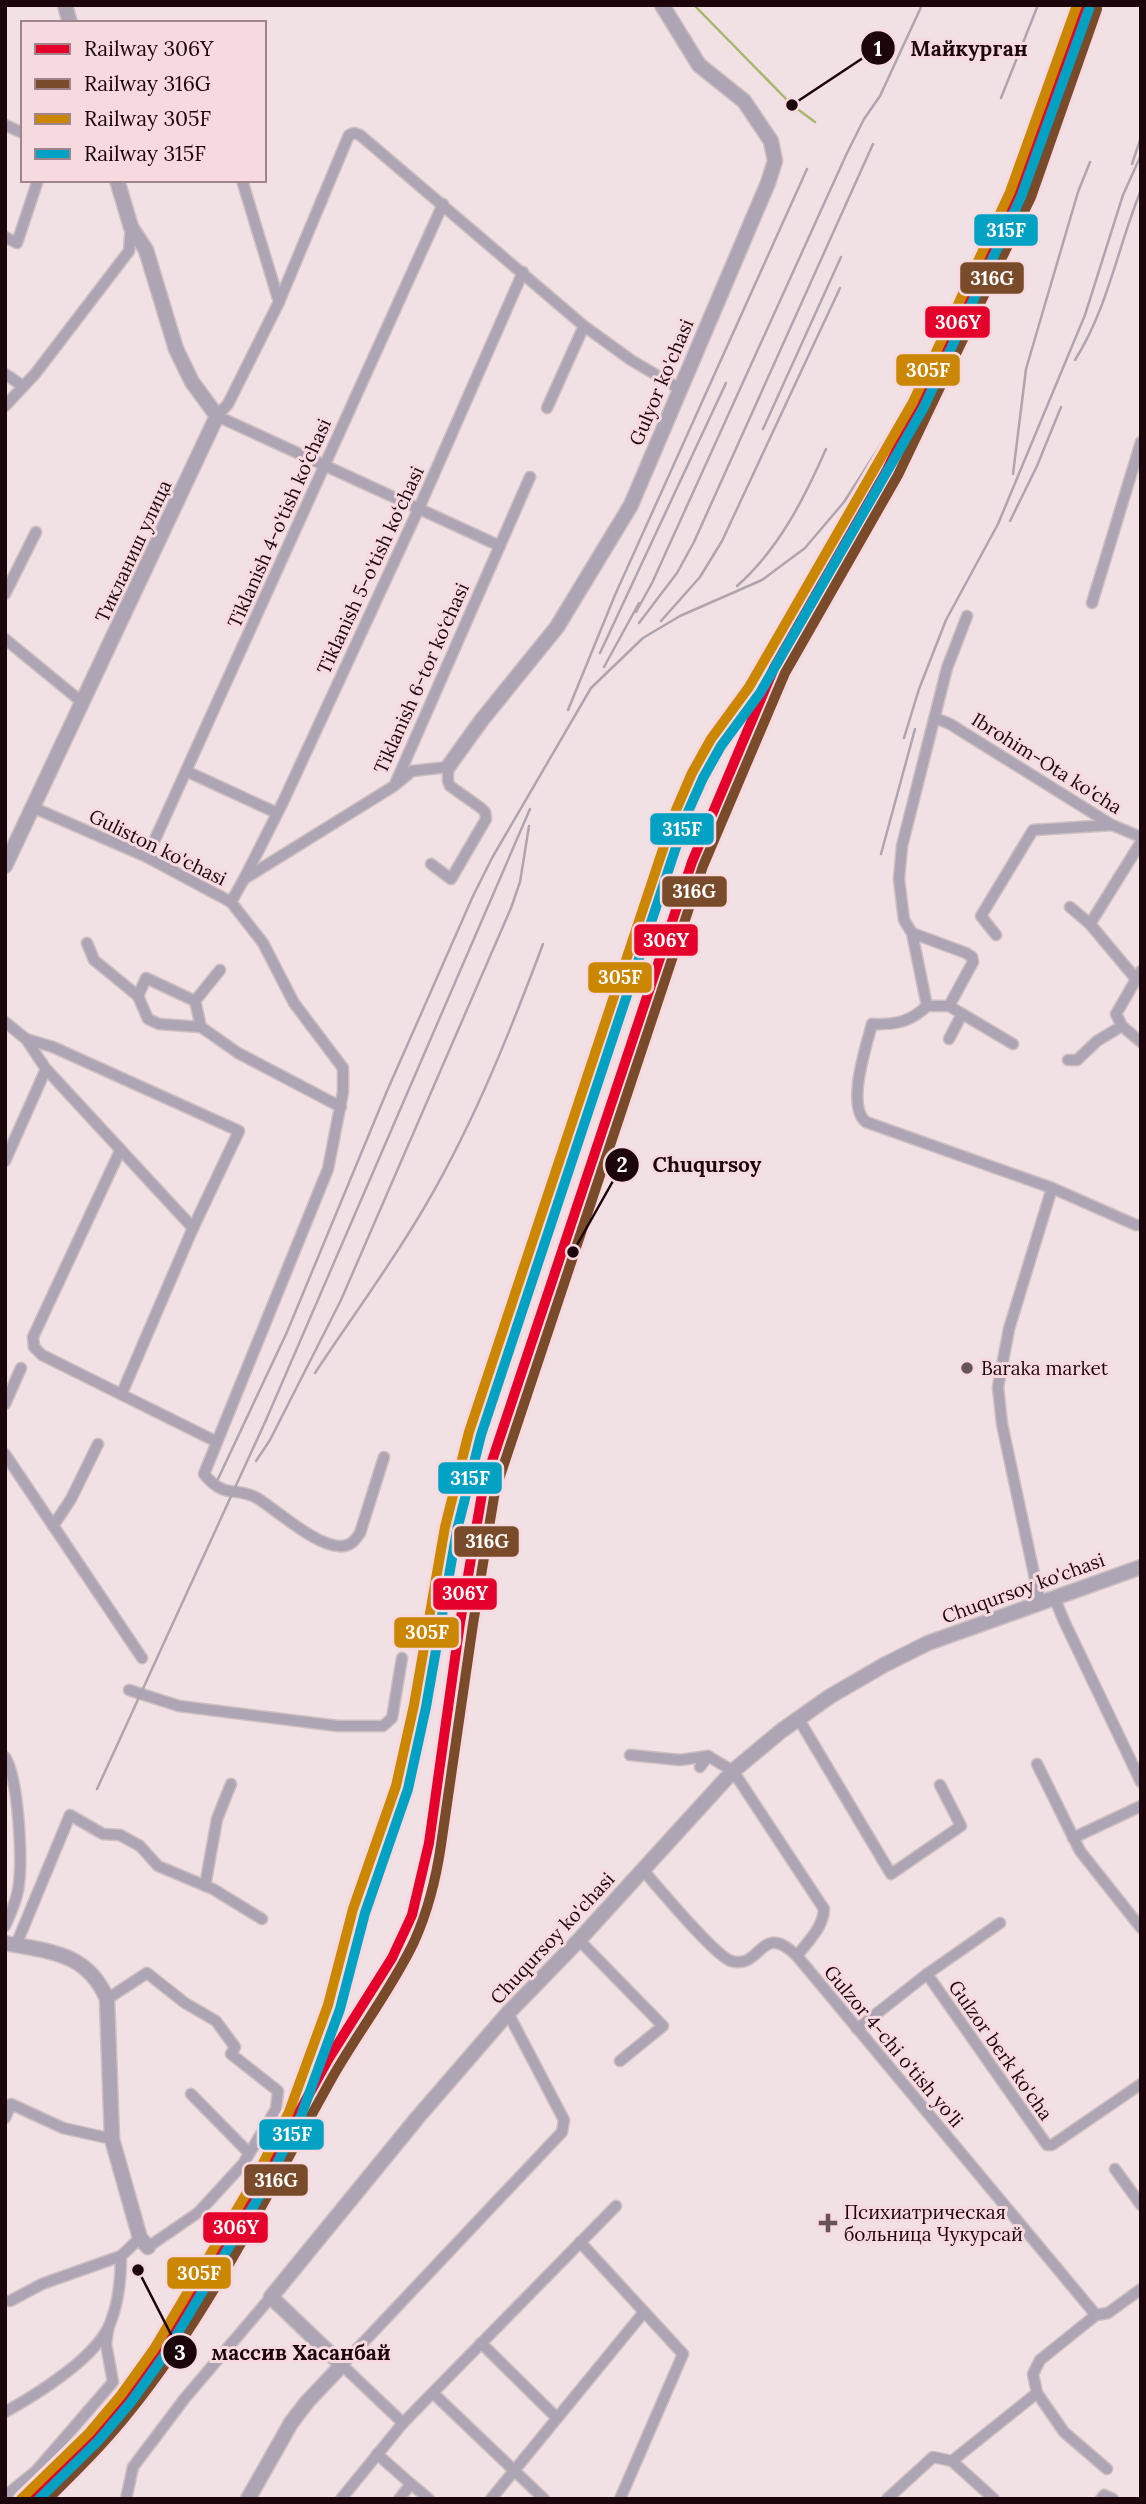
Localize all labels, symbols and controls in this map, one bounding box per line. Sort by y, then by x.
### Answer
legend [21,21,266,182]
callout: Майкурган [861,27,1041,69]
text: Railway 306Y [84,35,214,62]
text: 1 [874,35,882,62]
text: Майкурган [910,35,1028,62]
text: Railway 316G [84,70,211,97]
text: Railway 305F [84,105,211,132]
text: Railway 315F [84,140,206,167]
line badge: 315F [973,213,1039,247]
text: 315F [986,218,1026,242]
line badge: 316G [959,261,1025,295]
text: 316G [970,266,1014,290]
line badge: 306Y [924,305,991,339]
text: 306Y [935,310,981,334]
street label: Gulyor ko'chasi [624,315,698,449]
line badge: 305F [895,353,961,387]
text: 305F [906,358,950,382]
street label: Tiklanish 4-o'tish ko‘chasi [222,415,336,631]
street label: Tiklanish 5-o'tish ko‘chasi [311,462,429,678]
street label: Тикланиш улица [90,476,177,626]
street label: Tiklanish 6-tor ko‘chasi [368,579,474,777]
street label: Ibrohim-Ota ko'cha [967,707,1127,819]
street label: Guliston ko'chasi [85,803,231,891]
line badge: 315F [649,812,715,846]
text: 315F [662,817,702,841]
line badge: 316G [661,875,728,908]
text: 316G [672,879,716,903]
line badge: 306Y [633,923,699,957]
text: 306Y [643,928,689,952]
line badge: 305F [587,961,653,994]
text: 305F [598,965,642,989]
callout: Chuqursoy [604,1144,776,1186]
text: 2 [616,1151,628,1178]
text: Chuqursoy [653,1151,762,1178]
place label: Baraka market [981,1356,1109,1380]
marker: Baraka market [959,1360,975,1376]
line badge: 315F [437,1461,503,1495]
text: 315F [450,1466,490,1490]
line badge: 316G [453,1525,520,1558]
text: 316G [465,1529,509,1553]
street label: Chuqursoy ko'chasi [938,1547,1108,1629]
line badge: 306Y [432,1577,498,1611]
text: 306Y [442,1581,488,1605]
line badge: 305F [393,1616,460,1649]
text: 305F [405,1620,449,1644]
street label: Chuqursoy ko'chasi [485,1867,619,2009]
street label: Gulzor 4-chi o'tish yo'li [819,1960,969,2132]
street label: Gulzor berk ko'cha [944,1975,1058,2125]
line badge: 315F [258,2118,325,2151]
text: 315F [272,2122,312,2146]
line badge: 316G [243,2163,309,2197]
text: 316G [254,2168,298,2192]
place label: Психиатрическая больница Чукурсай [844,2200,1023,2246]
line badge: 306Y [202,2211,269,2244]
marker: Психиатрическая больница Чукурсай [818,2213,838,2233]
text: 306Y [213,2215,259,2239]
line badge: 305F [166,2256,232,2290]
text: 305F [177,2261,221,2285]
callout: массив Хасанбай [162,2331,405,2373]
text: 3 [174,2339,186,2366]
text: массив Хасанбай [211,2339,391,2366]

